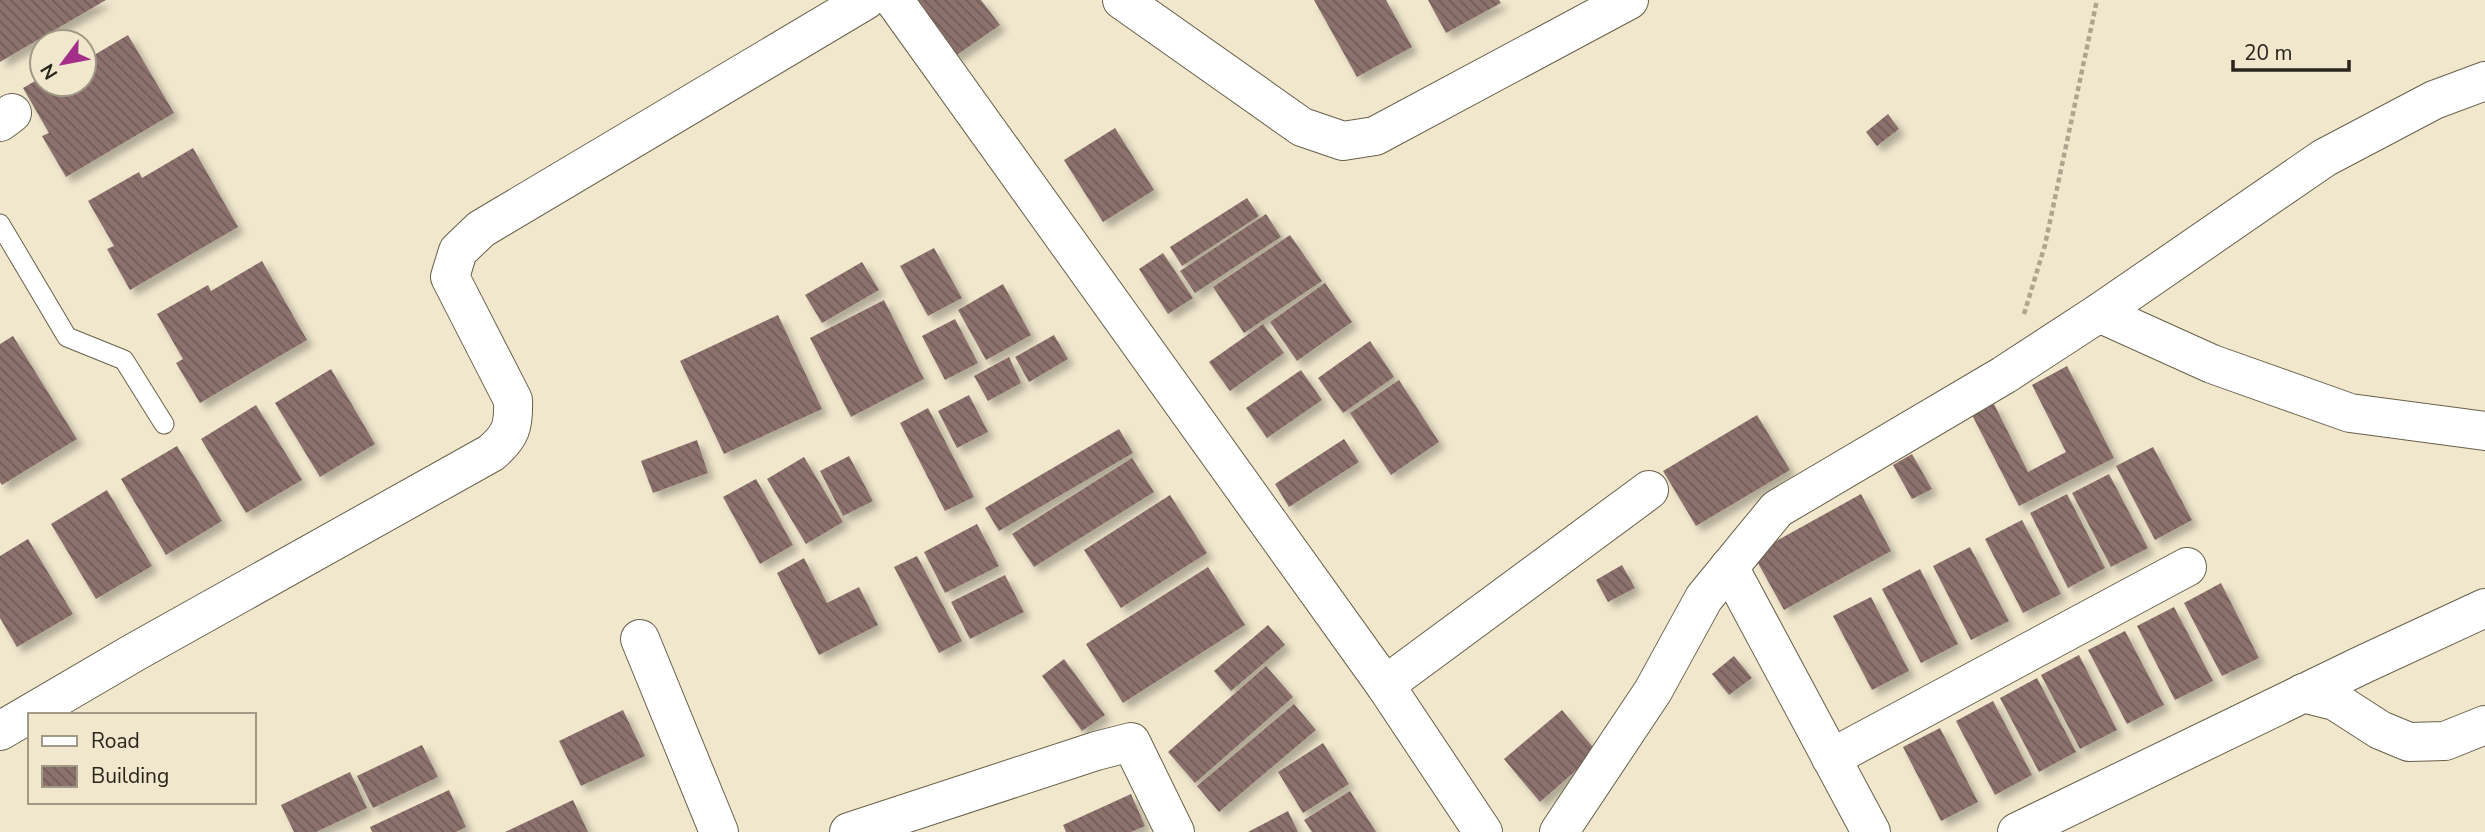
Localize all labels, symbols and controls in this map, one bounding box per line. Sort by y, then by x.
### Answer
north arrow [28,28,98,98]
scale bar [2233,28,2348,72]
text: 20 m [2244,39,2293,67]
text: N [35,59,64,84]
legend [28,713,256,804]
text: Road [91,727,140,755]
text: Building [91,762,169,790]

